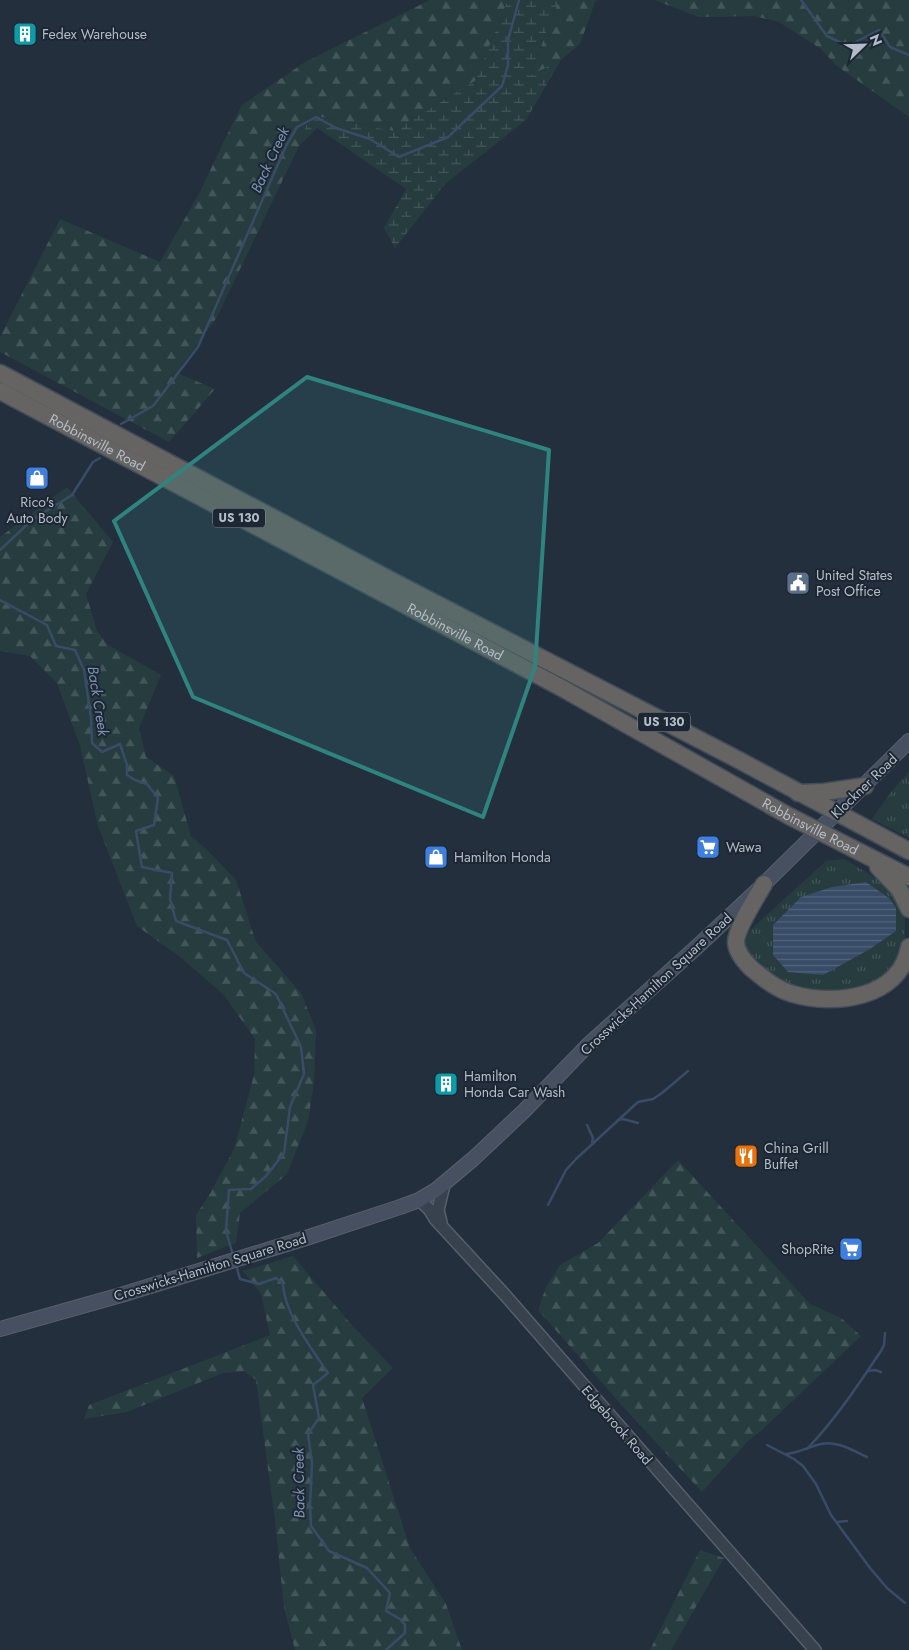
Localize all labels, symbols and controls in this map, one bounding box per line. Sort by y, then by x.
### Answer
north arrow [839,20,889,70]
building icon: Fedex Warehouse [12,21,38,47]
place label: Fedex Warehouse [42,24,147,44]
text: N [865,31,887,49]
water label: Back Creek [245,123,295,197]
street label: Robbinsville Road [46,409,149,476]
shop icon: Rico's Auto Body [24,465,50,491]
place label: Rico's Auto Body [6,492,68,528]
road number: US 130 [213,508,265,528]
place label: United States Post Office [816,565,893,601]
public building icon: United States Post Office [785,570,811,596]
street label: Robbinsville Road [404,598,507,665]
water label: Back Creek [82,664,114,738]
road number: US 130 [638,712,690,732]
street label: Klockner Road [826,749,902,823]
street label: Robbinsville Road [759,793,862,860]
supermarket icon: Wawa [695,834,721,860]
place label: Wawa [726,837,761,857]
shop icon: Hamilton Honda [423,844,449,870]
place label: Hamilton Honda [454,847,551,867]
street label: Crosswicks-Hamilton Square Road [576,908,736,1060]
place label: Hamilton Honda Car Wash [464,1066,565,1102]
building icon: Hamilton Honda Car Wash [433,1071,459,1097]
place label: China Grill Buffet [764,1138,829,1174]
restaurant icon: China Grill Buffet [733,1143,759,1169]
street label: Crosswicks-Hamilton Square Road [111,1228,309,1306]
supermarket icon: ShopRite [838,1236,864,1262]
place label: ShopRite [781,1239,834,1259]
street label: Edgebrook Road [577,1381,657,1469]
water label: Back Creek [287,1447,311,1518]

